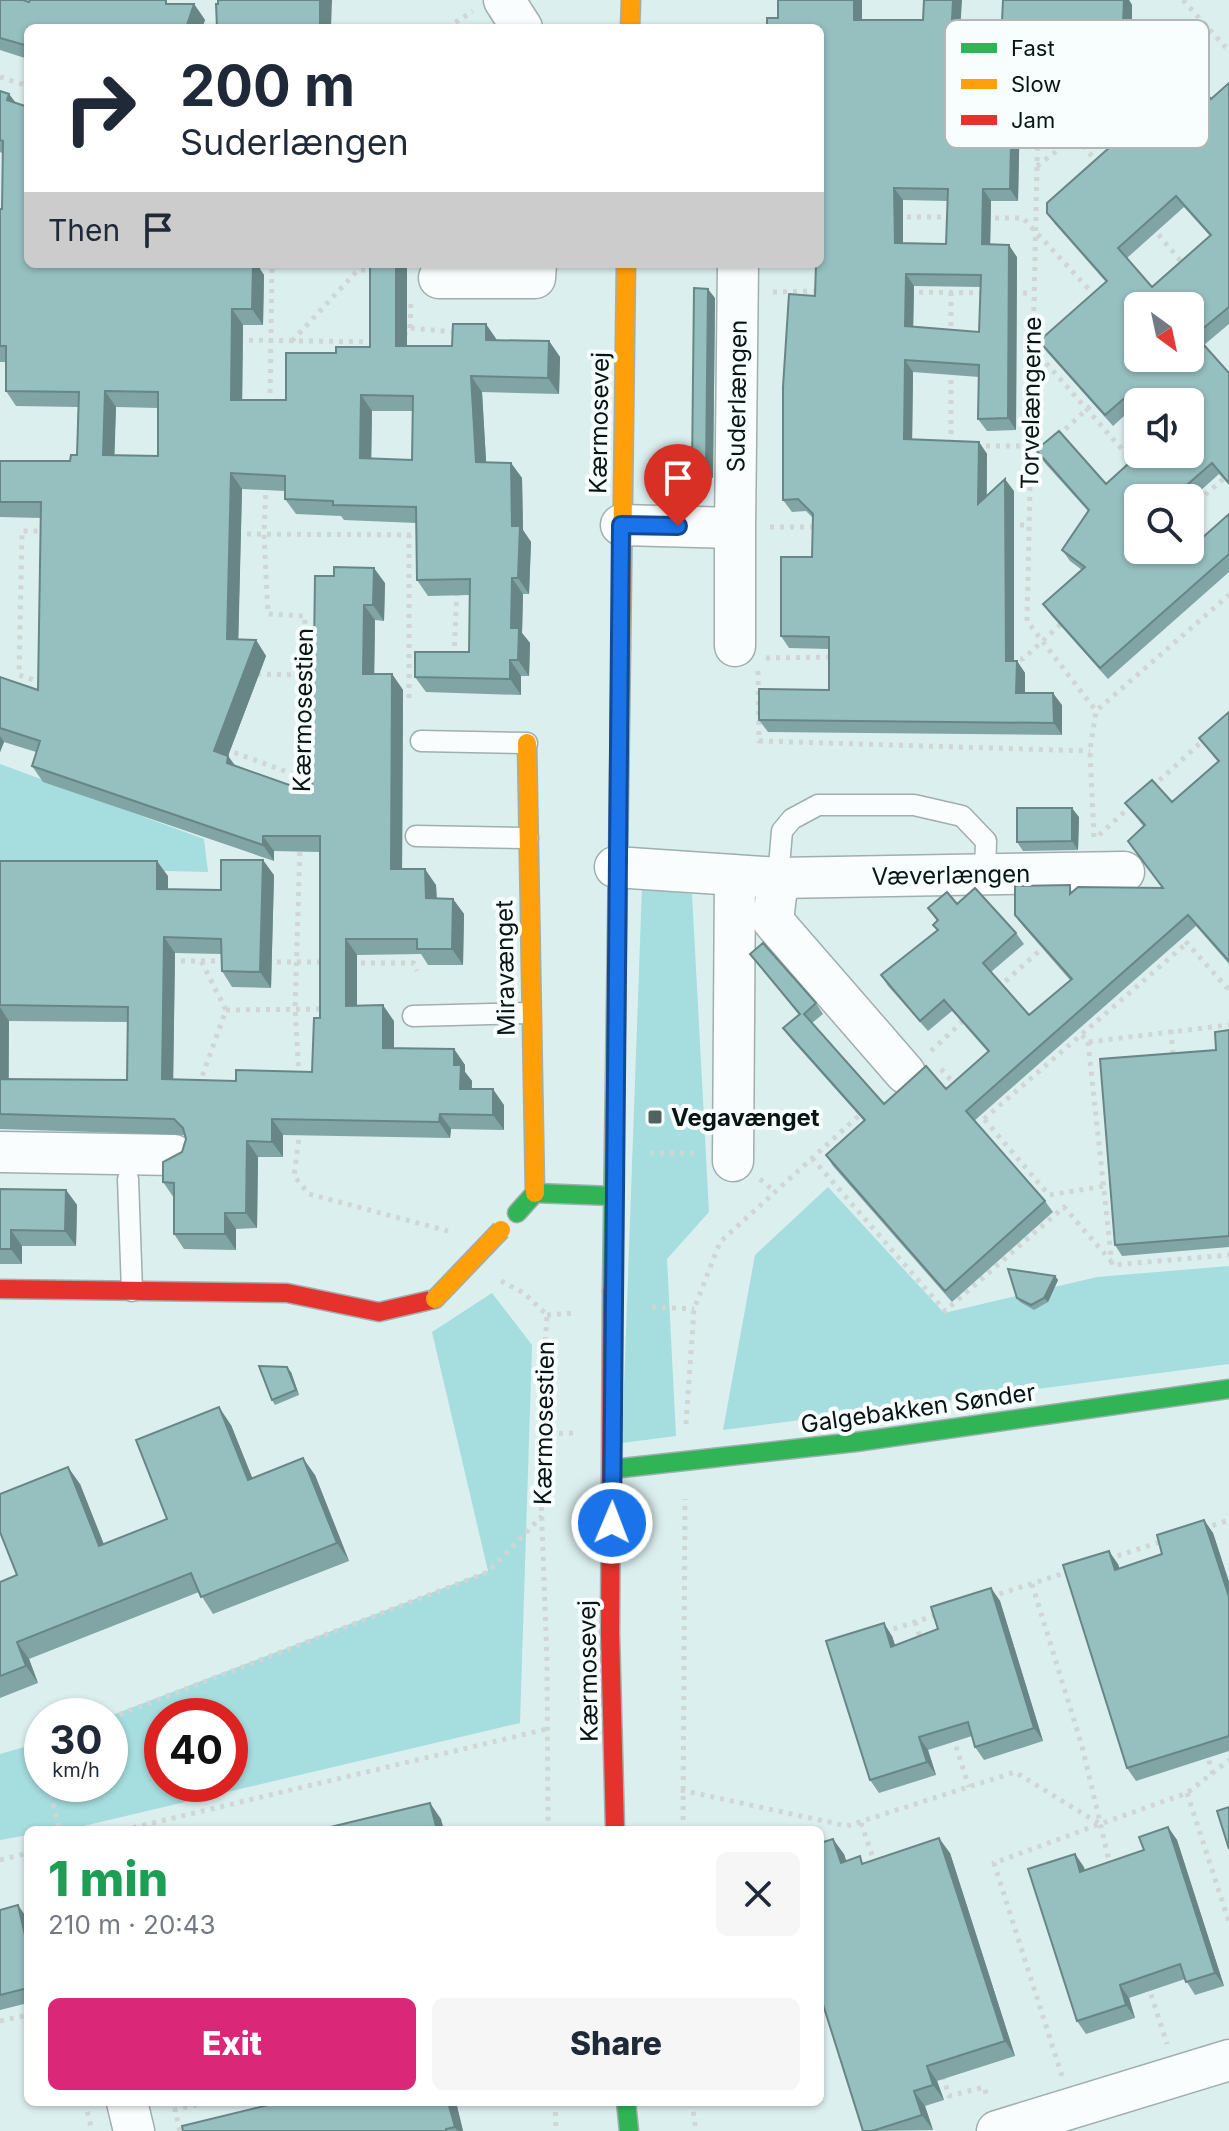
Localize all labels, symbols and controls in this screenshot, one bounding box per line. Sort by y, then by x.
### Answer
legend [945,20,1209,148]
text: Fast [1011,35,1055,61]
text: 200 m [180,52,355,120]
icon: right [48,56,152,160]
text: Slow [1011,71,1061,97]
text: Jam [1011,107,1055,133]
text: Suderlængen [180,120,409,164]
icon: arrive [136,208,180,252]
text: Then [48,212,120,248]
north arrow [1124,292,1204,372]
map controls [1124,292,1204,564]
street label: Torvelængerne [1015,316,1047,490]
street label: Suderlængen [721,319,753,473]
street label: Kærmosevej [583,352,615,494]
button: sound [1124,388,1204,468]
pin [644,444,712,526]
icon: arrive [656,456,700,500]
button: search [1124,484,1204,564]
street label: Kærmosestien [287,628,319,792]
street label: Væverlængen [871,859,1031,891]
street label: Miravænget [489,900,521,1036]
place label: Vegavænget [671,1103,820,1132]
marker: Vegavænget [646,1108,664,1126]
street label: Kærmosestien [528,1341,560,1505]
street label: Galgebakken Sønder [799,1377,1037,1439]
position arrow [570,1481,654,1565]
street label: Kærmosevej [572,1600,604,1742]
speed limit sign: 40 [144,1698,248,1802]
text: 30 [50,1715,102,1764]
text: km/h [52,1758,100,1782]
text: 1 min [48,1849,168,1908]
button: close [716,1852,800,1936]
text: 210 m · 20:43 [48,1909,216,1940]
button: Exit [48,1998,416,2090]
button: Share [432,1998,800,2090]

